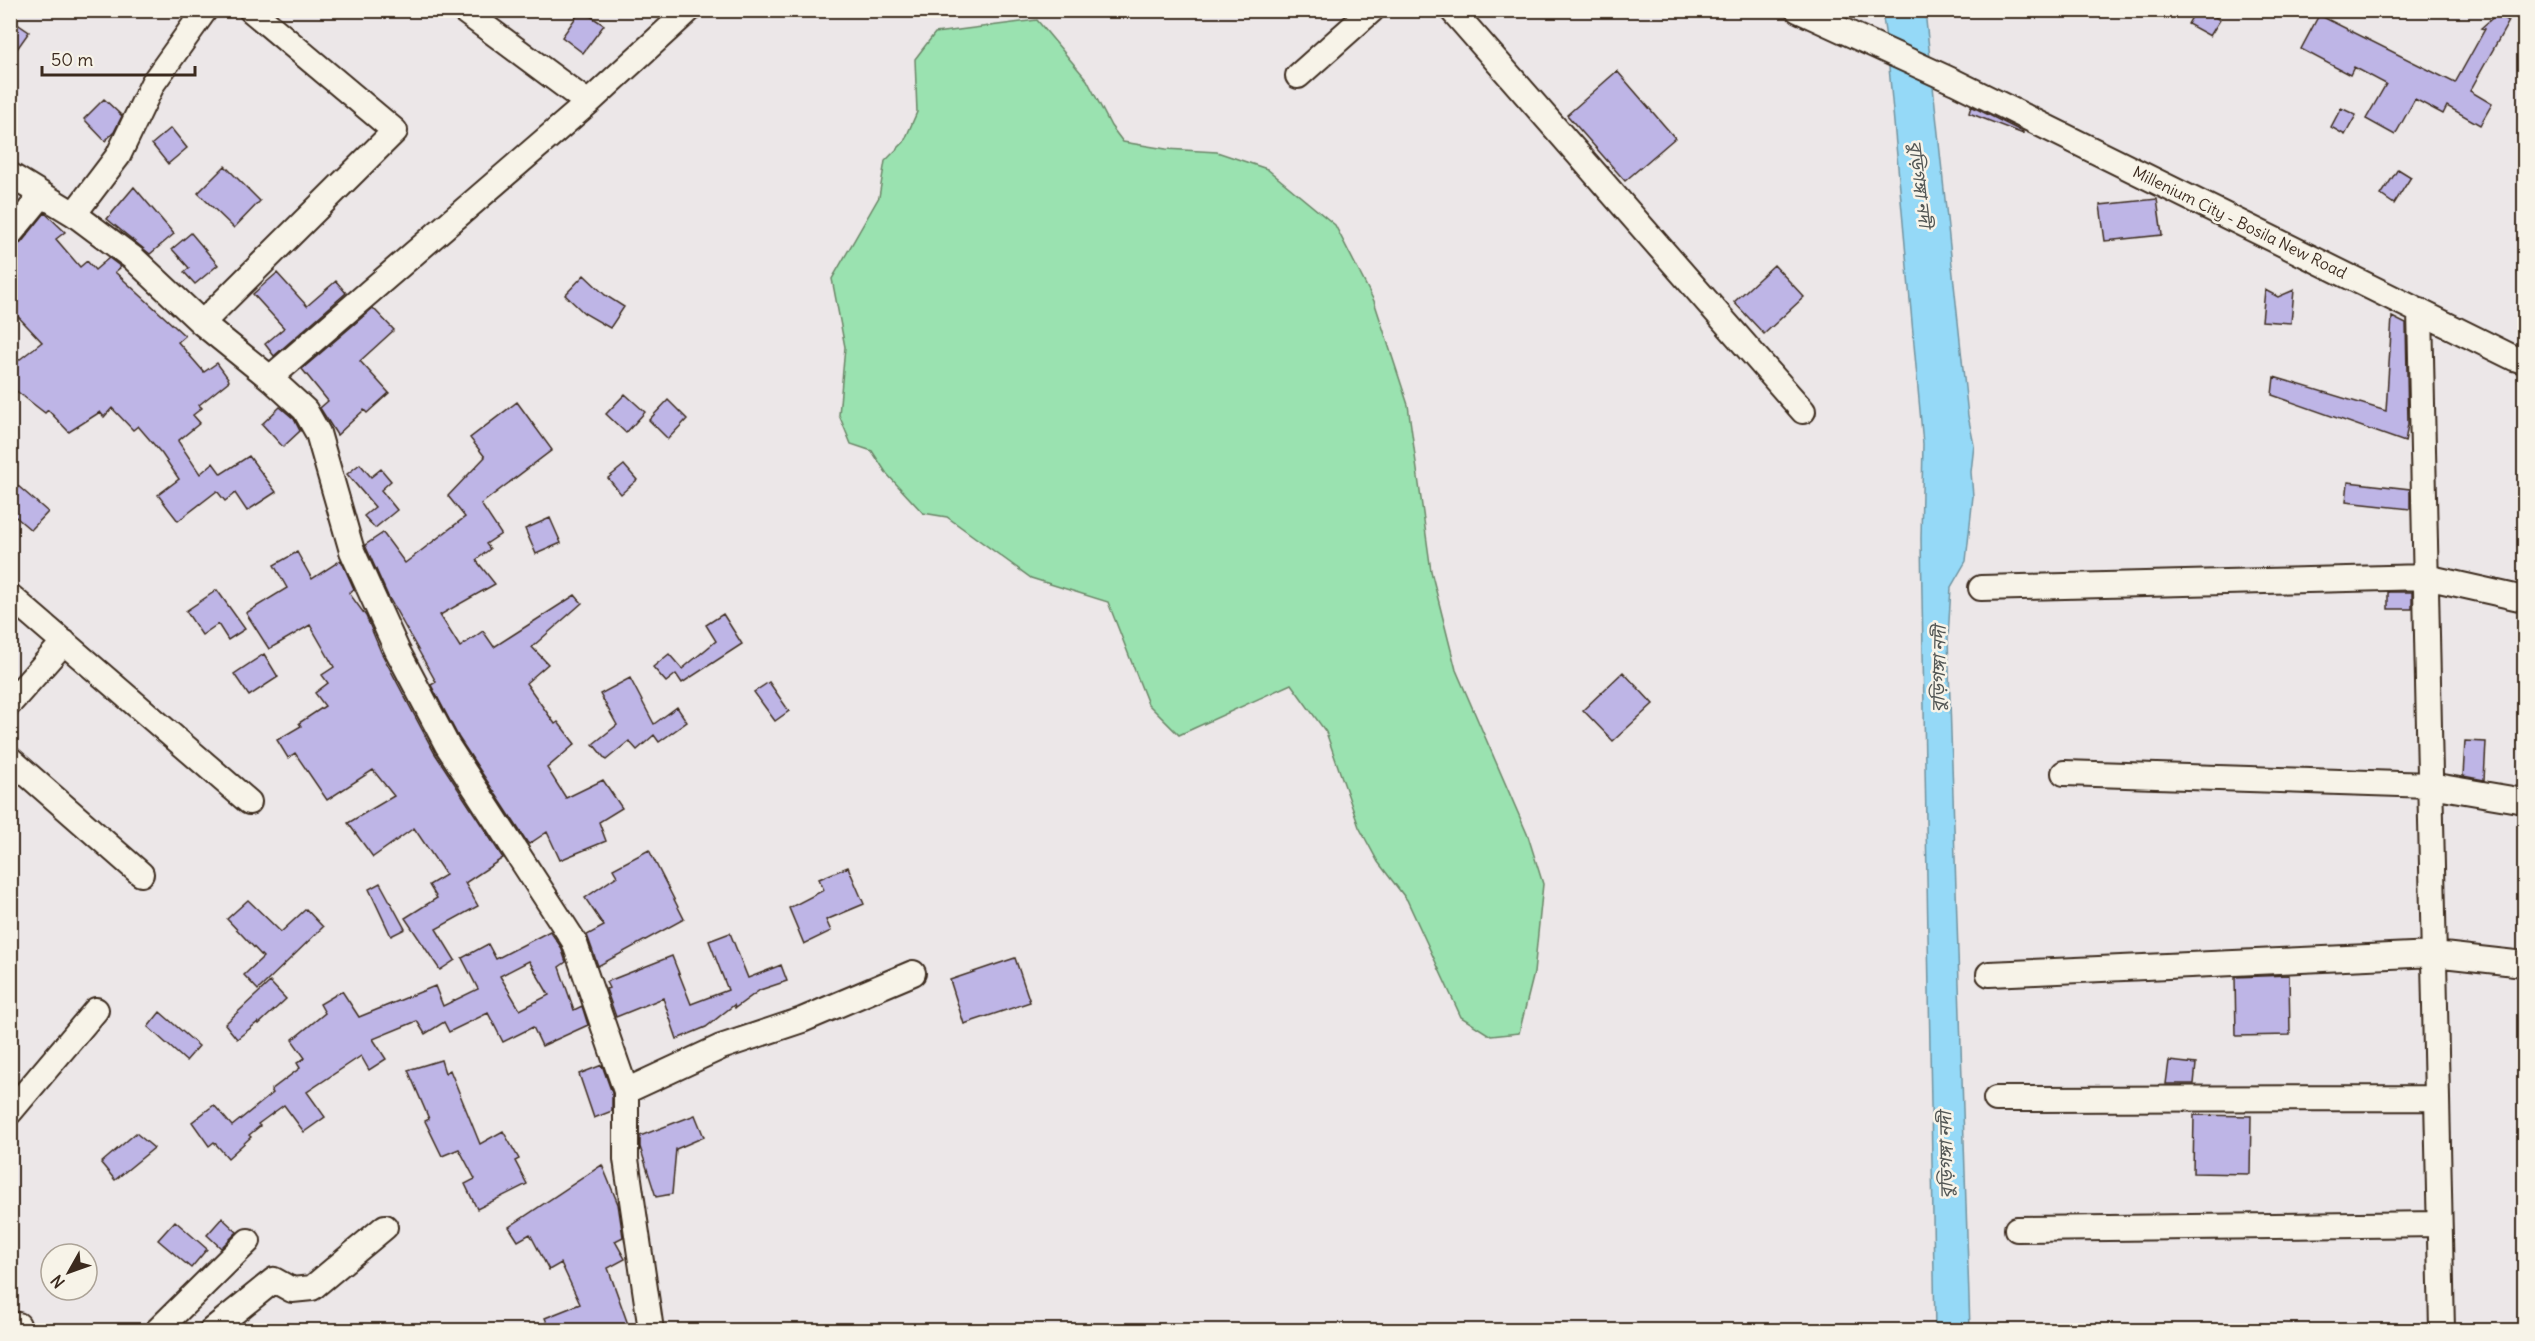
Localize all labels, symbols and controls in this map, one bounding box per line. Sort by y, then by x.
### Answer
scale bar [42,39,195,77]
text: 50 m [51,48,93,71]
water label: বুড়িগঙ্গা নদী [1904,139,1938,232]
street label: Millenium City - Bosila New Road [2130,161,2350,283]
water label: বুড়িগঙ্গা নদী [1926,622,1951,713]
water label: বুড়িগঙ্গা নদী [1933,1108,1958,1199]
north arrow [39,1242,99,1302]
text: N [46,1271,69,1292]

